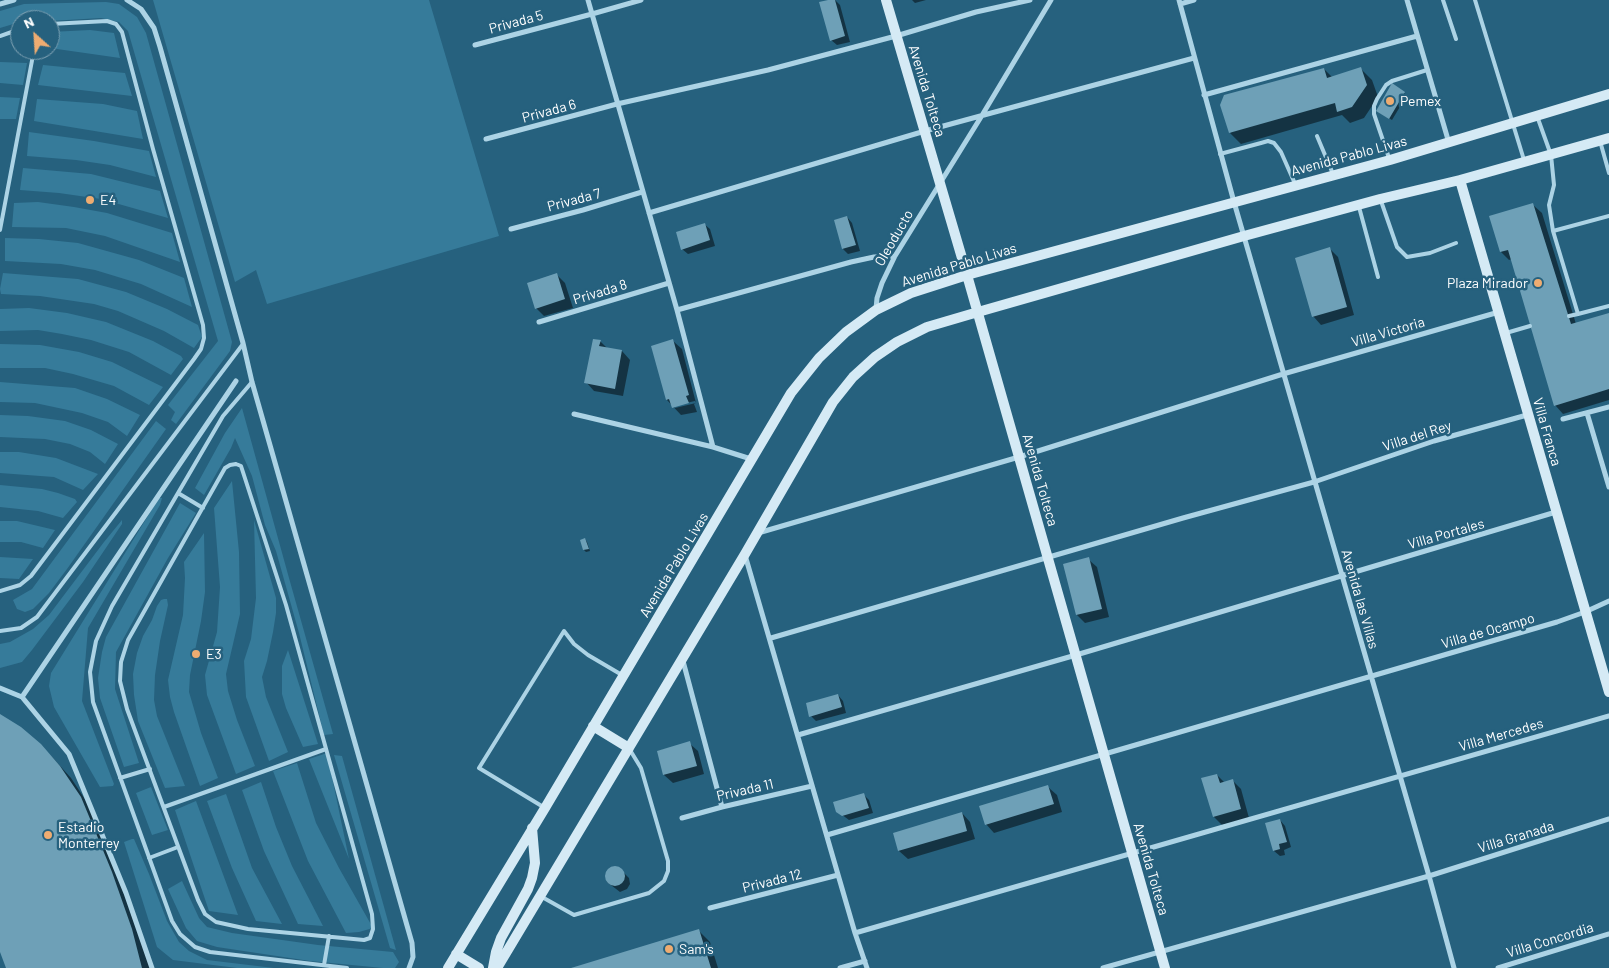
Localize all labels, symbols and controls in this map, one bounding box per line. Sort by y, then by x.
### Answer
street label: Privada 5 [487,7,545,37]
north arrow [10,10,60,60]
text: N [21,12,37,32]
street label: Avenida Tolteca [905,43,949,139]
place label: Pemex [1400,93,1441,109]
marker: Pemex [1384,95,1396,107]
street label: Privada 6 [520,96,578,126]
street label: Avenida Pablo Livas [1289,132,1409,180]
street label: Privada 7 [545,185,603,215]
place label: E4 [100,192,116,208]
marker: E4 [84,194,96,206]
street label: Oleoducto [871,207,917,269]
street label: Avenida Pablo Livas [900,240,1018,290]
place label: Plaza Mirador [1447,275,1528,291]
street label: Privada 8 [571,276,629,308]
marker: Plaza Mirador [1532,277,1544,289]
street label: Villa Victoria [1349,314,1427,350]
street label: Villa Franca [1529,396,1565,468]
street label: Villa del Rey [1380,417,1454,455]
street label: Avenida Tolteca [1019,432,1061,528]
street label: Avenida Pablo Livas [636,510,712,620]
street label: Villa Portales [1406,515,1486,553]
street label: Avenida las Villas [1338,547,1382,651]
street label: Villa de Ocampo [1440,610,1536,652]
place label: E3 [206,646,222,662]
marker: E3 [190,648,202,660]
street label: Villa Mercedes [1457,715,1545,755]
street label: Privada 11 [715,775,775,805]
street label: Villa Granada [1476,817,1556,857]
place label: Estadio Monterrey [58,819,119,852]
street label: Avenida Tolteca [1130,821,1172,917]
marker: Estadio Monterrey [42,829,54,841]
street label: Privada 12 [741,866,803,896]
street label: Villa Concordia [1504,919,1596,961]
place label: Sam's [679,941,714,957]
marker: Sam's [663,943,675,955]

